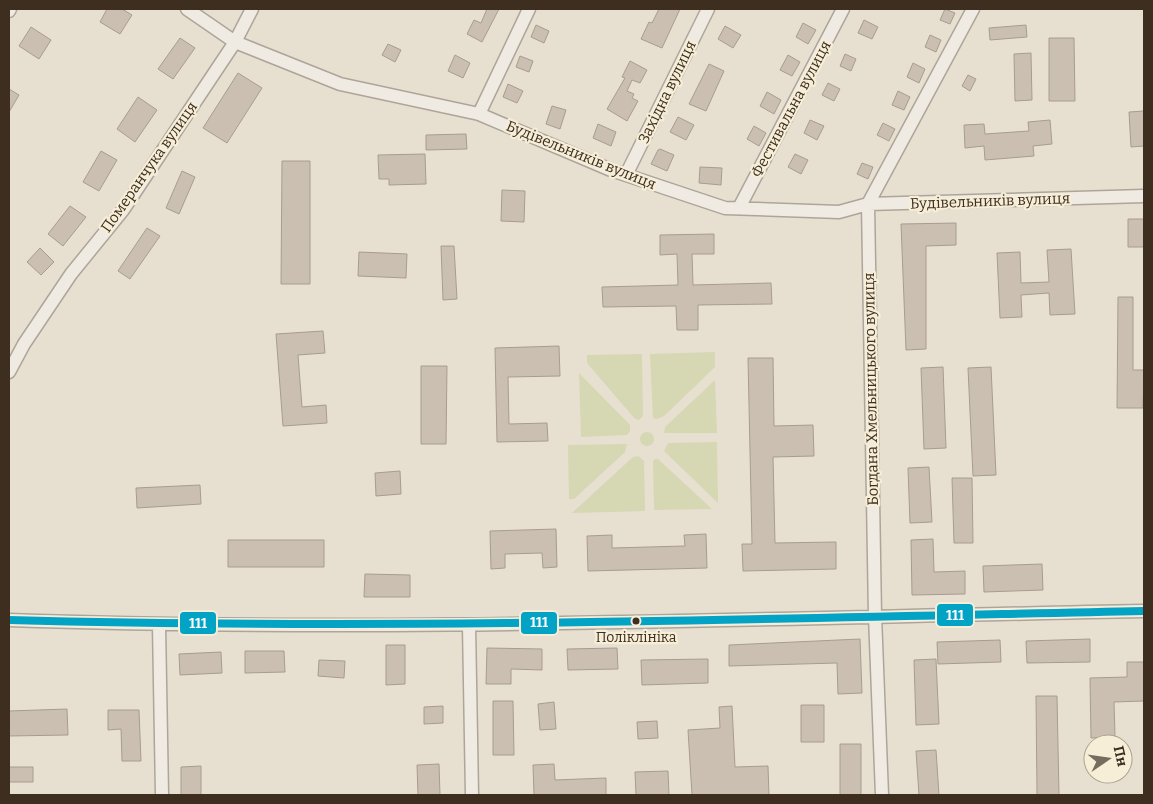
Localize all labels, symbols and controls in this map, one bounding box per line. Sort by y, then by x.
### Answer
street label: Західна вулиця [634,38,700,146]
street label: Фестивальна вулиця [747,38,835,180]
street label: Померанчука вулиця [97,98,201,236]
street label: Будівельників вулиця [503,117,659,193]
street label: Будівельників вулиця [910,189,1070,213]
street label: Богдана Хмельницького вулиця [860,272,882,506]
line badge: 111 [936,603,974,627]
text: 111 [946,607,964,624]
line badge: 111 [179,611,217,635]
line badge: 111 [520,611,558,635]
text: 111 [530,614,548,631]
text: 111 [189,615,207,632]
marker: Поліклініка [631,616,641,626]
place label: Поліклініка [596,629,677,646]
north arrow [1083,734,1133,784]
text: Пн [1110,744,1131,768]

